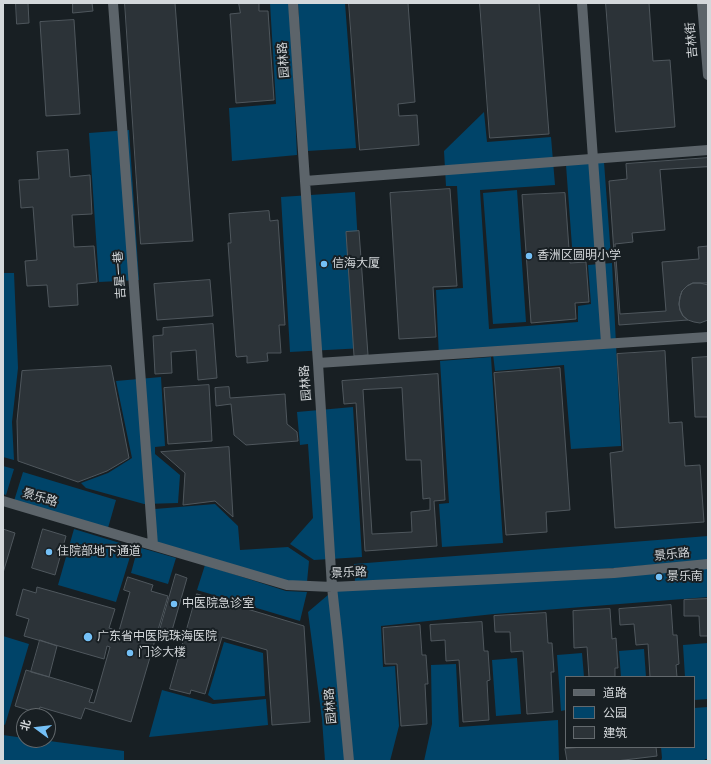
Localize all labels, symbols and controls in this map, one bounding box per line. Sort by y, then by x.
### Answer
street label: 吉林街 [683,21,701,59]
street label: 园林路 [276,42,292,78]
place label: 香洲区圆明小学 [537,249,621,263]
street label: 吉星一巷 [111,251,129,299]
marker: 香洲区圆明小学 [524,251,534,261]
place label: 信海大厦 [332,257,380,271]
marker: 信海大厦 [319,259,329,269]
street label: 园林路 [298,365,314,401]
street label: 景乐路 [21,486,59,510]
place label: 住院部地下通道 [57,545,141,559]
street label: 景乐路 [653,546,691,564]
marker: 住院部地下通道 [44,547,54,557]
street label: 景乐路 [331,565,367,581]
place label: 景乐南 [667,570,703,584]
marker: 景乐南 [654,572,664,582]
place label: 中医院急诊室 [182,597,254,611]
marker: 中医院急诊室 [169,599,179,609]
place label: 广东省中医院珠海医院 [97,630,217,644]
marker: 广东省中医院珠海医院 [82,631,94,643]
place label: 门诊大楼 [138,646,186,660]
marker: 门诊大楼 [125,648,135,658]
legend [565,676,695,748]
text: 道路 [603,685,627,701]
street label: 园林路 [322,687,340,725]
text: 公园 [603,705,627,721]
north arrow [16,708,56,748]
text: 北 [17,718,34,732]
text: 建筑 [603,725,627,741]

